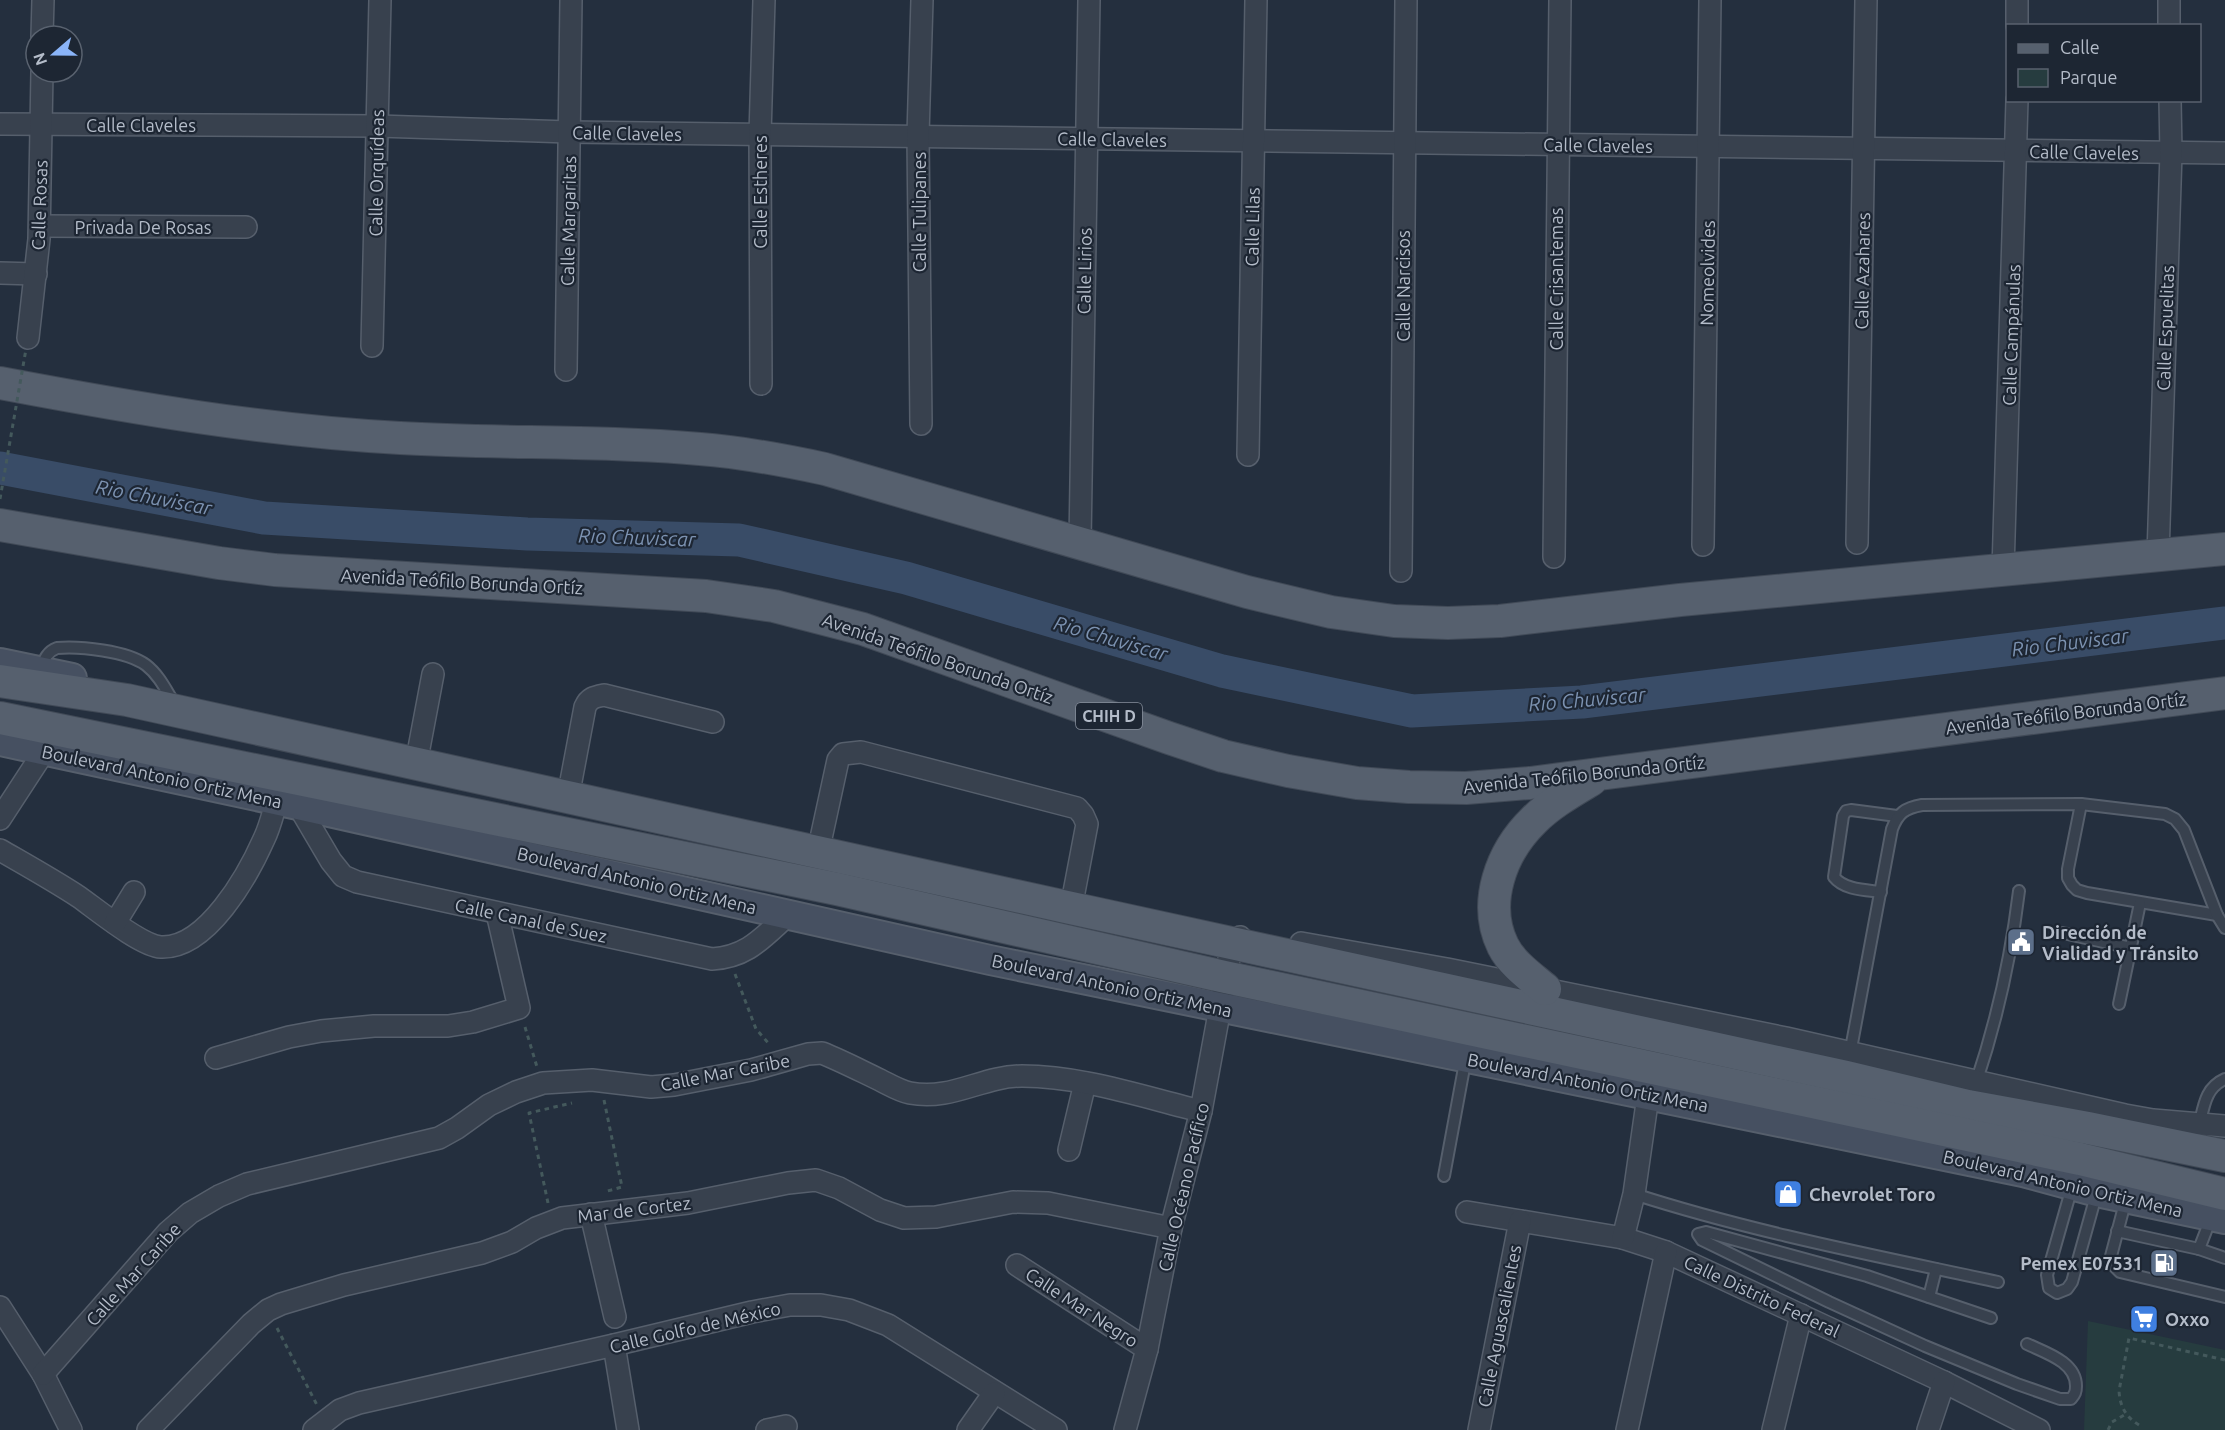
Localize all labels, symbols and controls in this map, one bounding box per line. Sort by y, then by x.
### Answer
north arrow [24,24,84,84]
legend [2006,24,2201,102]
text: Calle [2060,37,2100,57]
text: N [29,50,50,68]
text: Parque [2060,67,2117,87]
street label: Calle Orquídeas [365,109,387,237]
street label: Calle Claveles [86,115,196,135]
street label: Calle Claveles [572,122,682,144]
street label: Calle Claveles [1057,128,1167,150]
street label: Calle Claveles [1543,134,1653,156]
street label: Calle Estheres [750,135,770,249]
street label: Calle Claveles [2029,141,2139,163]
street label: Calle Tulipanes [909,152,929,272]
street label: Calle Margaritas [557,155,579,286]
street label: Calle Rosas [27,159,51,251]
street label: Calle Lilas [1241,187,1263,267]
street label: Calle Crisantemas [1546,207,1566,350]
street label: Calle Azahares [1851,212,1873,330]
street label: Privada De Rosas [74,217,212,237]
street label: Nomeolvides [1696,220,1718,326]
street label: Calle Lirios [1073,227,1095,315]
street label: Calle Narcisos [1393,230,1413,342]
street label: Calle Campánulas [1999,264,2023,406]
street label: Calle Espuelitas [2153,265,2177,391]
water label: Rio Chuviscar [94,474,215,520]
water label: Rio Chuviscar [578,523,698,551]
street label: Avenida Teófilo Borunda Ortíz [340,565,584,597]
street label: Avenida Teófilo Borunda Ortíz [820,609,1056,707]
water label: Rio Chuviscar [1051,611,1172,666]
water label: Rio Chuviscar [2010,623,2131,661]
water label: Rio Chuviscar [1527,682,1648,716]
street label: Avenida Teófilo Borunda Ortíz [1944,688,2188,738]
road number: CHIH D [1076,703,1142,729]
street label: Boulevard Antonio Ortiz Mena [40,741,284,811]
street label: Avenida Teófilo Borunda Ortíz [1462,751,1706,797]
street label: Boulevard Antonio Ortiz Mena [515,843,759,917]
street label: Calle Canal de Suez [453,894,609,946]
place label: Dirección de Vialidad y Tránsito [2042,922,2199,963]
public building icon: Dirección de Vialidad y Tránsito [2005,926,2037,958]
street label: Boulevard Antonio Ortiz Mena [990,950,1234,1020]
street label: Boulevard Antonio Ortiz Mena [1466,1049,1710,1115]
street label: Calle Mar Caribe [658,1050,792,1094]
street label: Calle Océano Pacífico [1154,1101,1212,1273]
street label: Boulevard Antonio Ortiz Mena [1941,1146,2185,1220]
shop icon: Chevrolet Toro [1772,1178,1804,1210]
place label: Chevrolet Toro [1809,1184,1935,1204]
street label: Mar de Cortez [576,1192,692,1226]
street label: Calle Mar Caribe [82,1218,184,1330]
street label: Calle Aguascalientes [1473,1243,1525,1409]
fuel station icon: Pemex E07531 [2148,1247,2180,1279]
street label: Calle Distrito Federal [1681,1251,1843,1341]
place label: Pemex E07531 [2020,1253,2143,1273]
street label: Calle Mar Negro [1022,1263,1142,1351]
street label: Calle Golfo de México [608,1298,782,1356]
supermarket icon: Oxxo [2128,1303,2160,1335]
place label: Oxxo [2165,1309,2210,1329]

